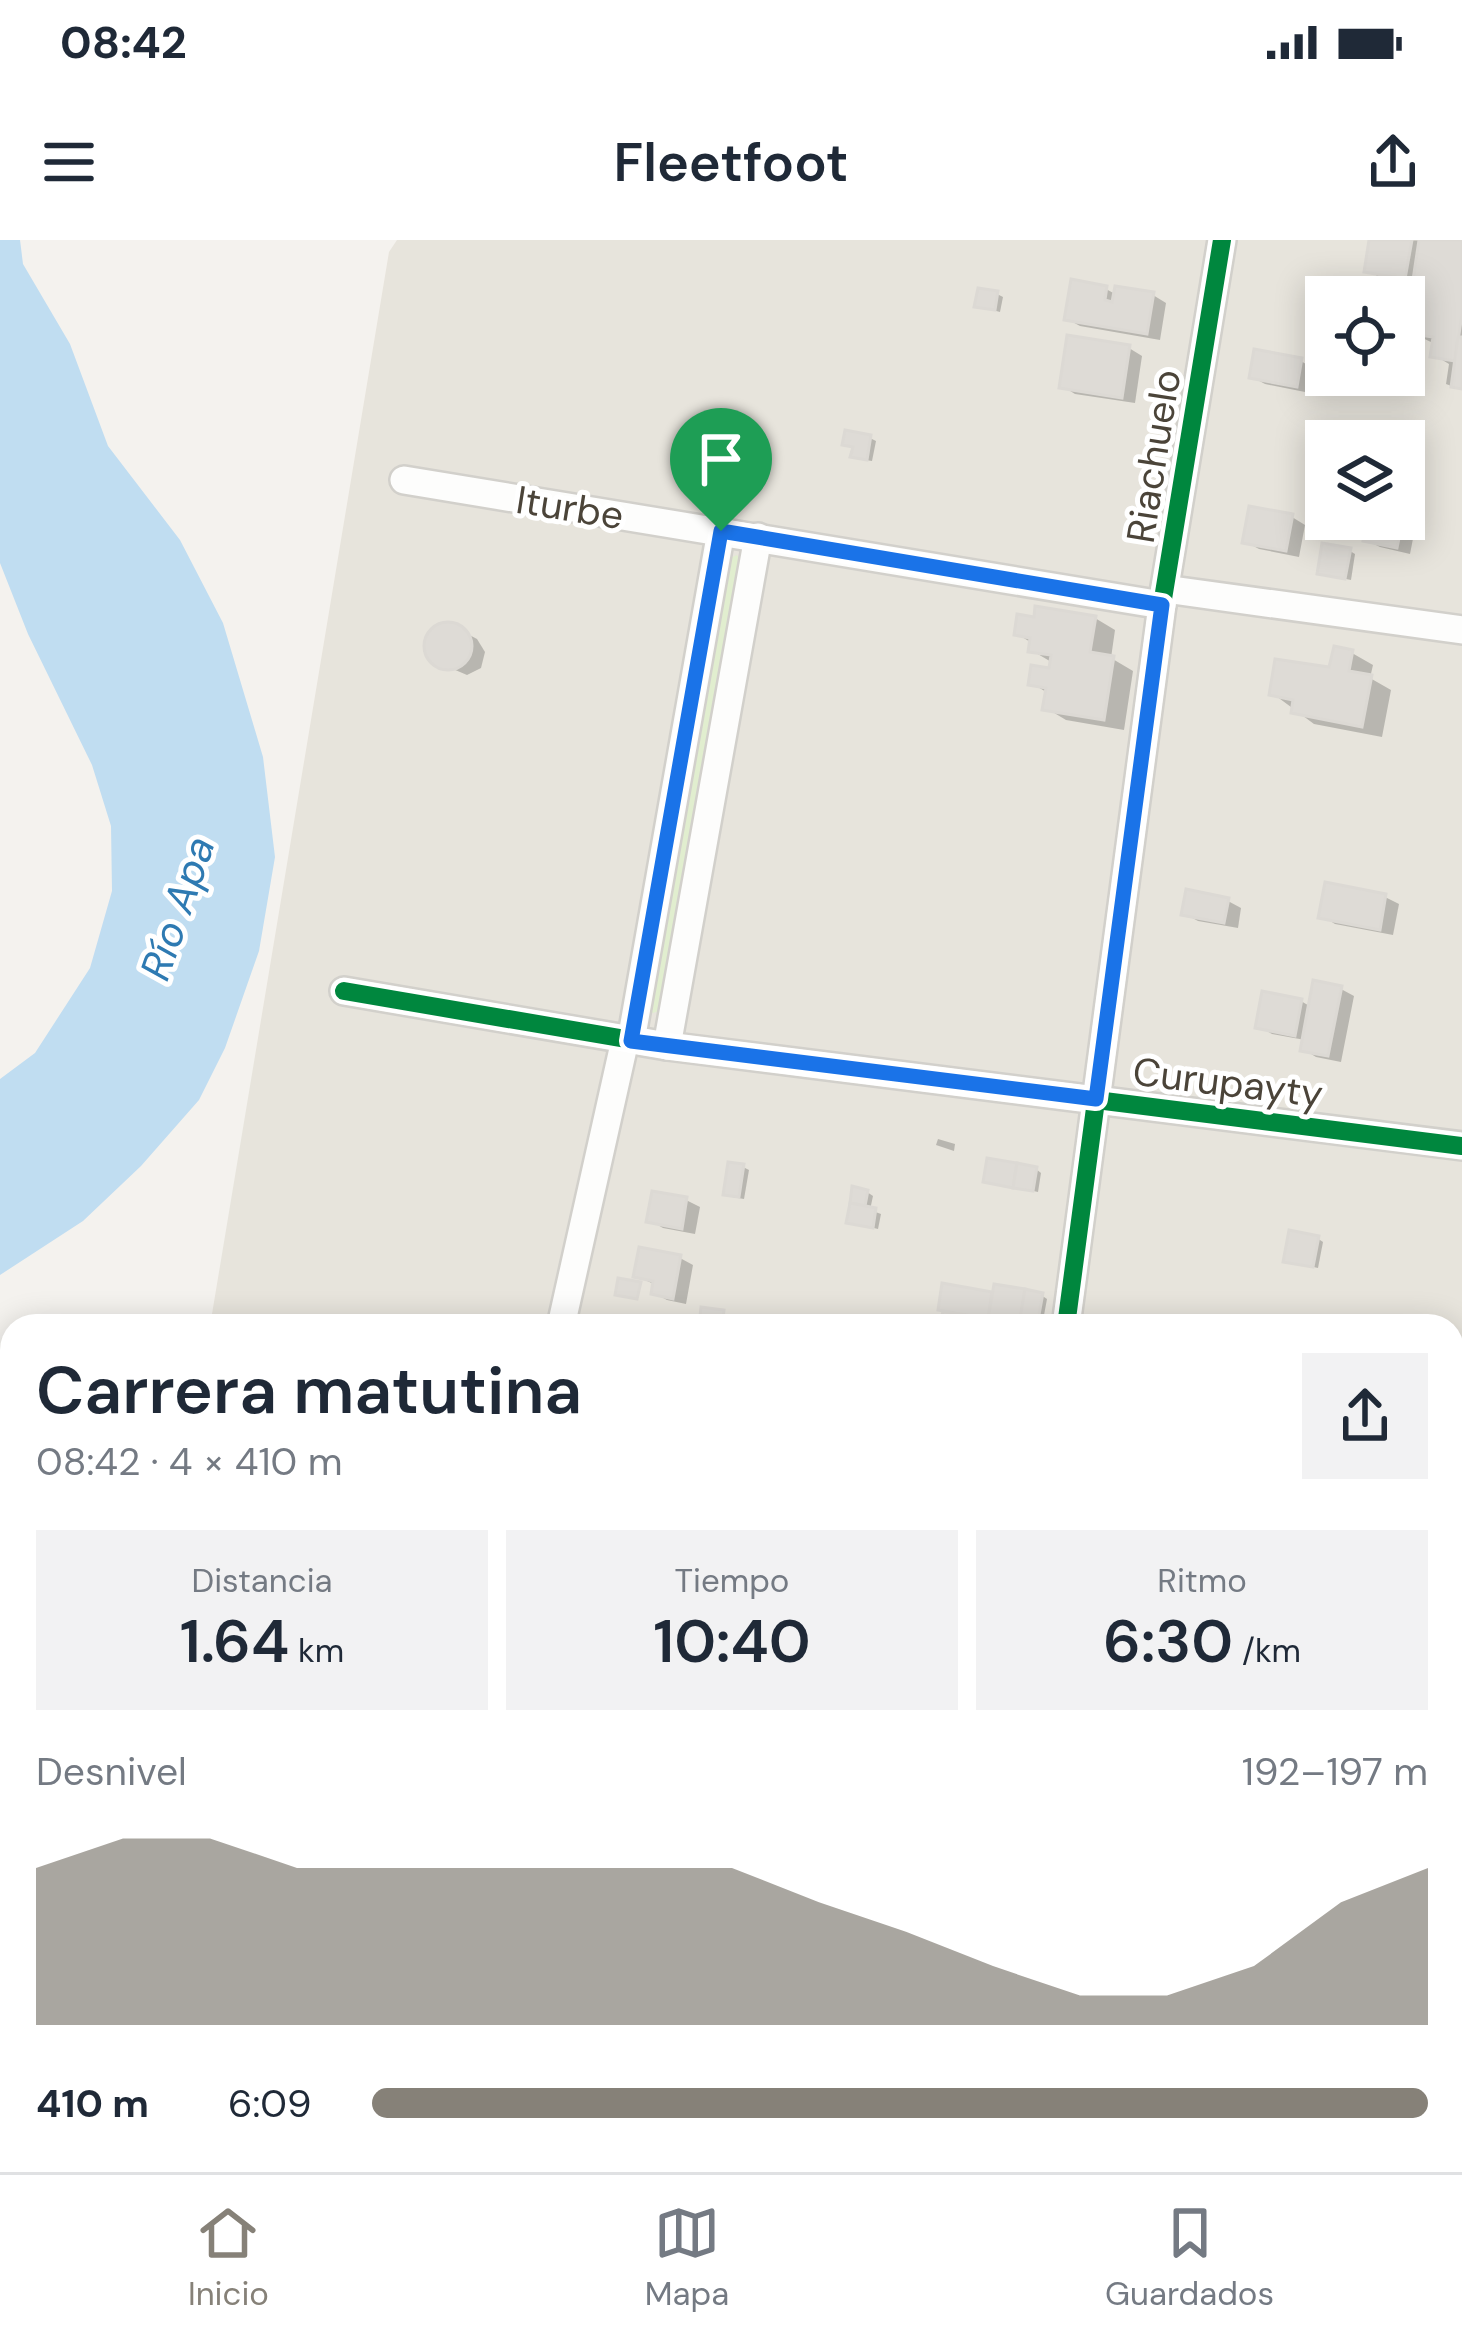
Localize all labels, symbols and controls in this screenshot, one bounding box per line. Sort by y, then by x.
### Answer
text: 08:42 [60,13,187,72]
text: Fleetfoot [613,127,849,198]
icon: menu [36,129,102,195]
icon: share [1360,129,1426,195]
map controls [1305,276,1425,540]
button: locate [1305,276,1425,396]
street label: Riachuelo [1115,366,1192,546]
pin [670,408,772,531]
button: layers [1305,420,1425,540]
icon: arrive [688,426,754,492]
street label: Iturbe [513,474,627,541]
water label: Río Apa [127,829,228,987]
street label: Curupayty [1130,1046,1326,1119]
text: Carrera matutina [36,1348,582,1433]
button: share [1302,1353,1428,1479]
text: 08:42 · 4 × 410 m [36,1436,342,1487]
text: Distancia [191,1559,333,1602]
text: Tiempo [675,1559,789,1602]
text: Ritmo [1157,1559,1247,1602]
text: 1.64 [180,1602,289,1681]
text: 10:40 [653,1602,811,1681]
text: 6:30 [1103,1602,1233,1681]
text: km [289,1629,344,1672]
text: /km [1233,1629,1301,1672]
text: Desnivel [36,1746,187,1797]
text: 192–197 m [1242,1746,1428,1797]
text: 410 m [36,2078,149,2129]
text: 6:09 [228,2078,312,2129]
tab: Inicio [188,2200,269,2315]
tab: Mapa [645,2200,729,2315]
tab: Guardados [1105,2200,1274,2315]

